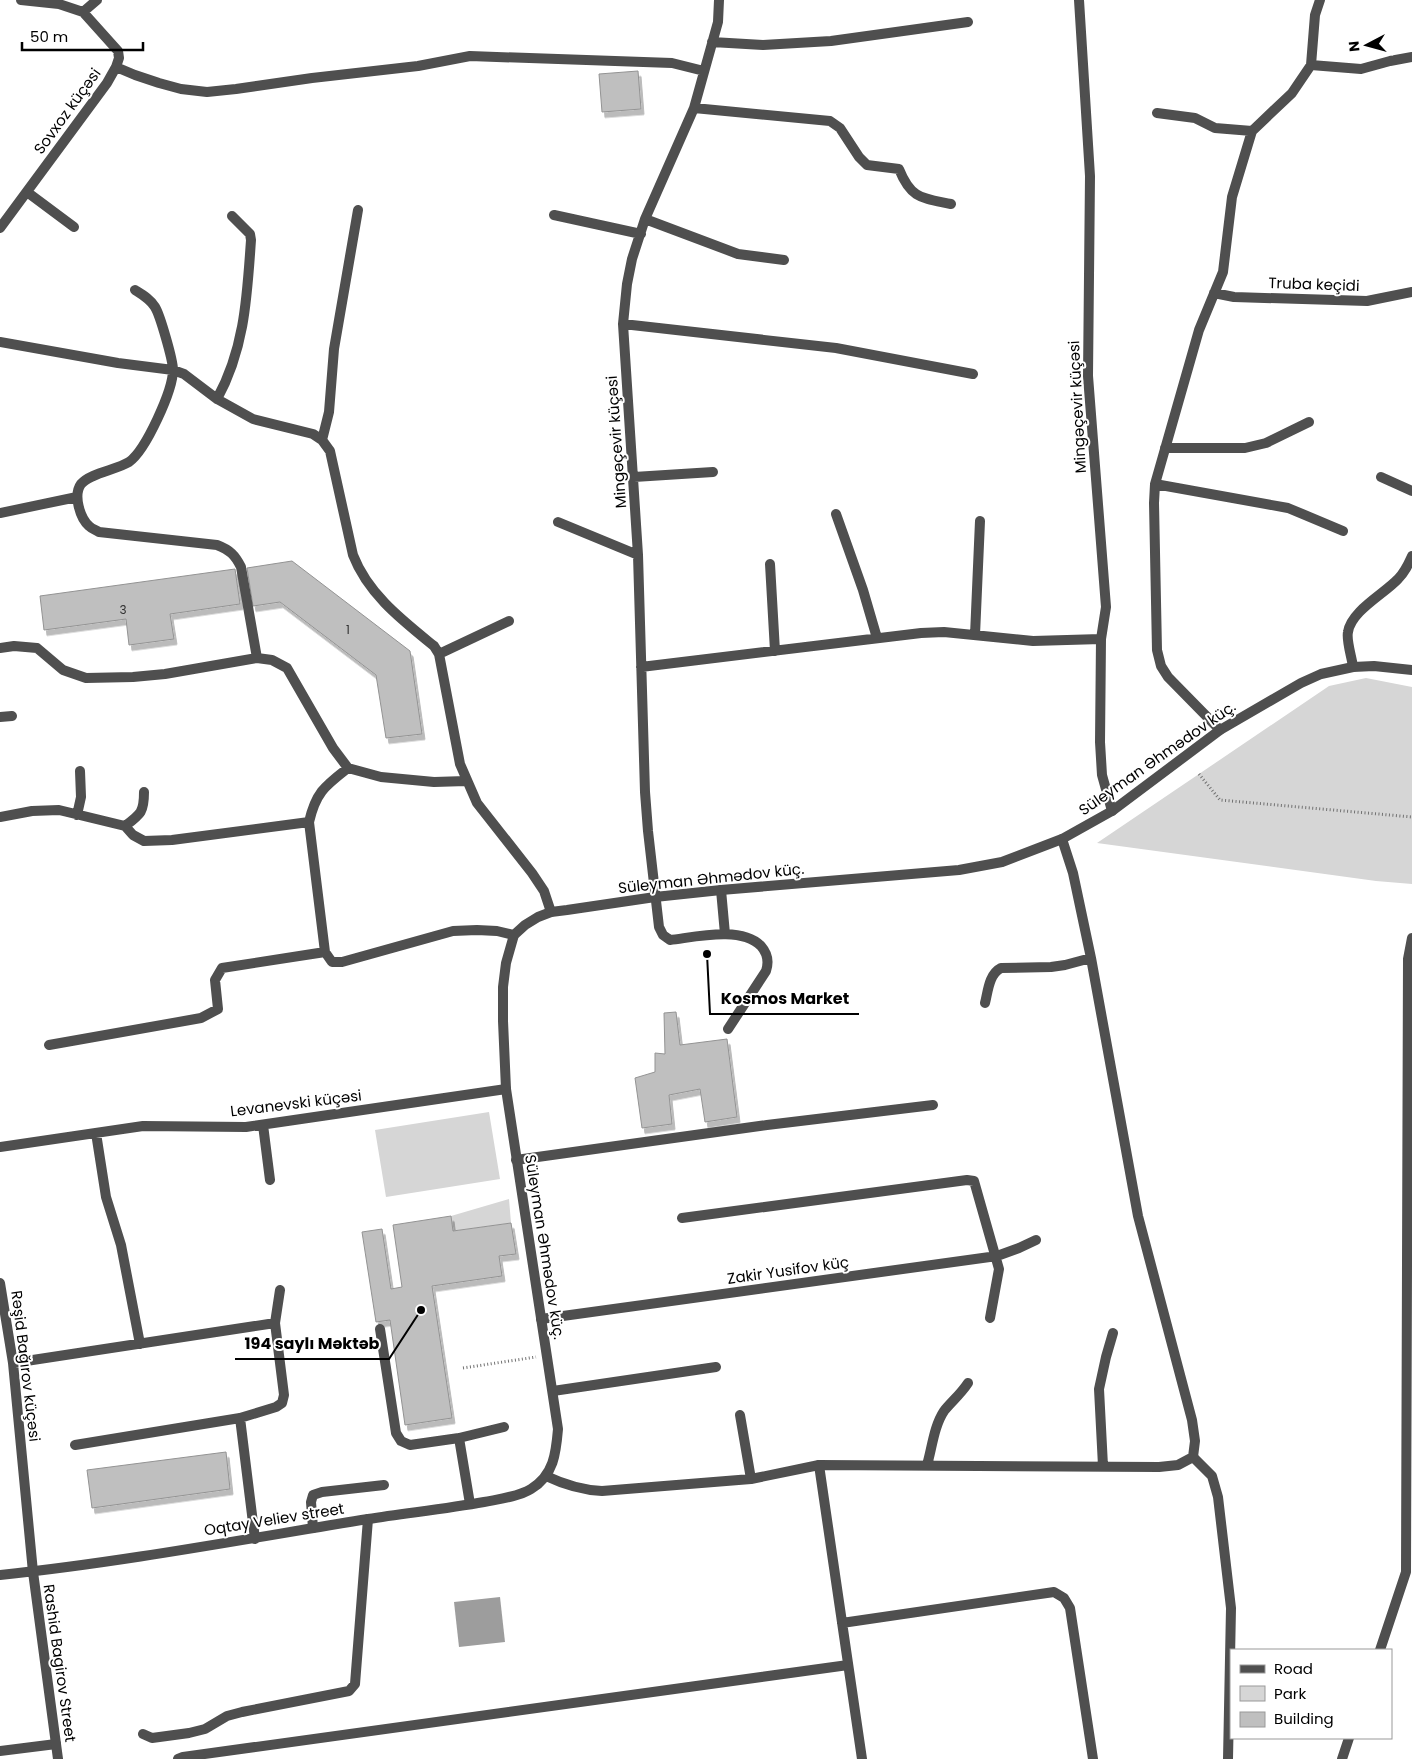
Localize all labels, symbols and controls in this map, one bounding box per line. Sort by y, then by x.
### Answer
scale bar [22,20,144,52]
north arrow [1342,20,1392,70]
text: 50 m [30,26,68,47]
text: N [1344,40,1365,53]
street label: Sovxoz küçəsi [29,64,105,158]
street label: Truba keçidi [1268,272,1360,296]
street label: Mingəçevir küçəsi [1063,340,1091,474]
street label: Mingəçevir küçəsi [601,375,631,509]
house number: 3 [119,601,127,618]
house number: 1 [346,621,350,638]
street label: Süleyman Əhmədov küç. [1074,696,1240,820]
street label: Süleyman Əhmədov küç. [617,858,805,898]
callout: Kosmos Market [710,983,859,1014]
text: Kosmos Market [721,987,849,1010]
street label: Levanevski küçəsi [229,1085,363,1121]
street label: Süleyman Əhmədov küç. [520,1153,570,1341]
street label: Zakir Yusifov küç [726,1251,850,1289]
street label: Rəşid Bağırov küçəsi [6,1289,46,1443]
callout: 194 saylı Məktəb [235,1328,389,1359]
text: 194 saylı Məktəb [245,1332,380,1355]
street label: Oqtay Veliev street [202,1498,346,1540]
street label: Rashid Bagirov Street [39,1583,81,1743]
legend [1230,1649,1392,1739]
text: Road [1274,1658,1313,1679]
text: Park [1274,1683,1306,1704]
text: Building [1274,1708,1334,1729]

